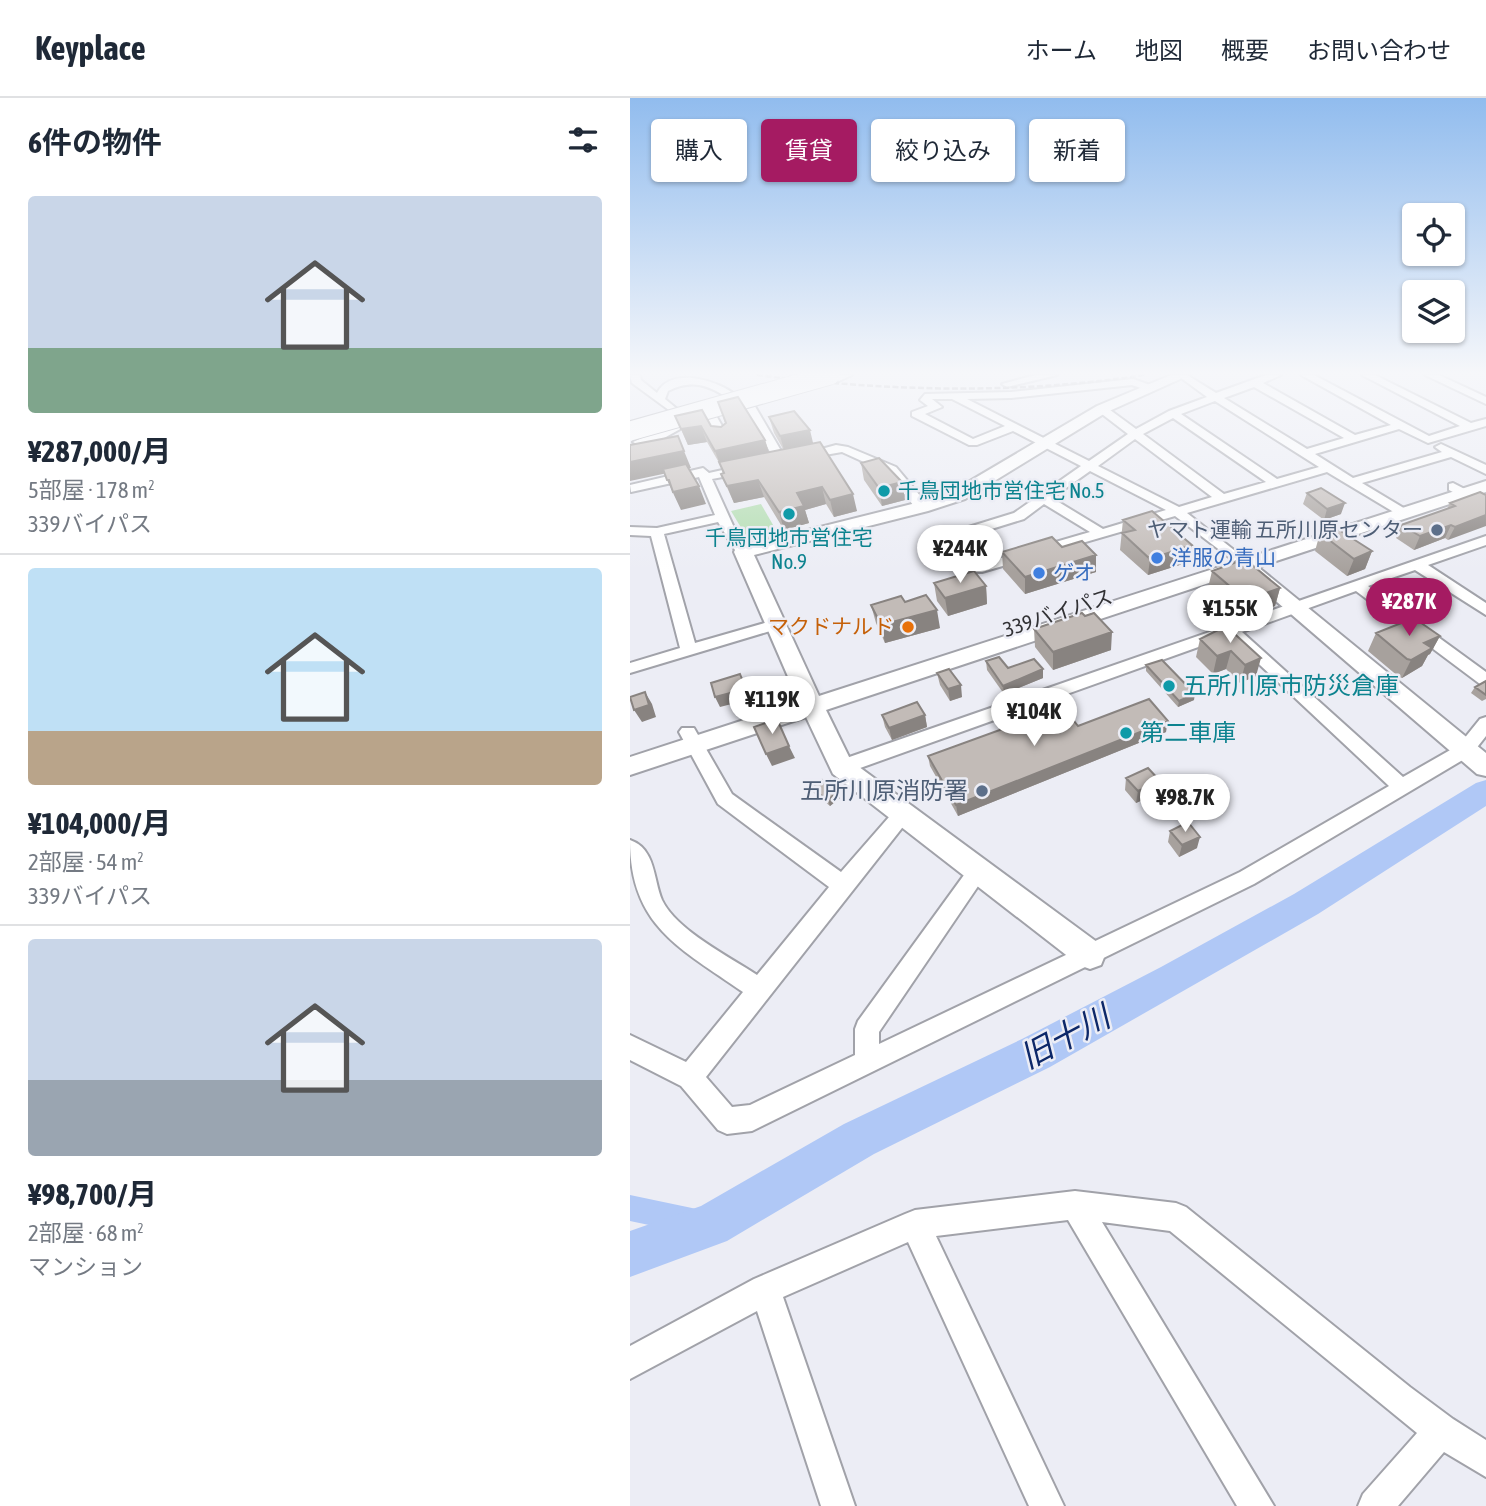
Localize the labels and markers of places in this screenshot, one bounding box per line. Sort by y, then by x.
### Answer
place label: 千鳥団地市営住宅 No.5 [898,478,1105,502]
marker: 千鳥団地市営住宅 No.5 [876,483,892,499]
marker: 千鳥団地市営住宅 No.9 [781,506,797,522]
place label: ヤマト運輸 五所川原センター [1147,517,1423,541]
marker: ヤマト運輸 五所川原センター [1429,522,1445,538]
place label: 千鳥団地市営住宅 No.9 [705,525,873,573]
pin: ¥244K [911,526,1009,585]
place label: 洋服の青山 [1171,545,1276,569]
marker: 洋服の青山 [1149,550,1165,566]
place label: ゲオ [1053,560,1095,584]
marker: ゲオ [1031,565,1047,581]
pin: ¥287K [1360,578,1458,638]
pin: ¥155K [1181,586,1279,645]
place label: マクドナルド [768,614,894,638]
marker: マクドナルド [900,619,916,635]
place label: 五所川原市防災倉庫 [1183,672,1399,699]
pin: ¥119K [723,676,821,736]
marker: 五所川原市防災倉庫 [1161,678,1177,694]
pin: ¥104K [985,688,1083,748]
place label: 第二車庫 [1140,719,1236,746]
marker: 第二車庫 [1118,725,1134,741]
pin: ¥98.7K [1128,774,1242,834]
place label: 五所川原消防署 [800,777,968,804]
marker: 五所川原消防署 [974,783,990,799]

